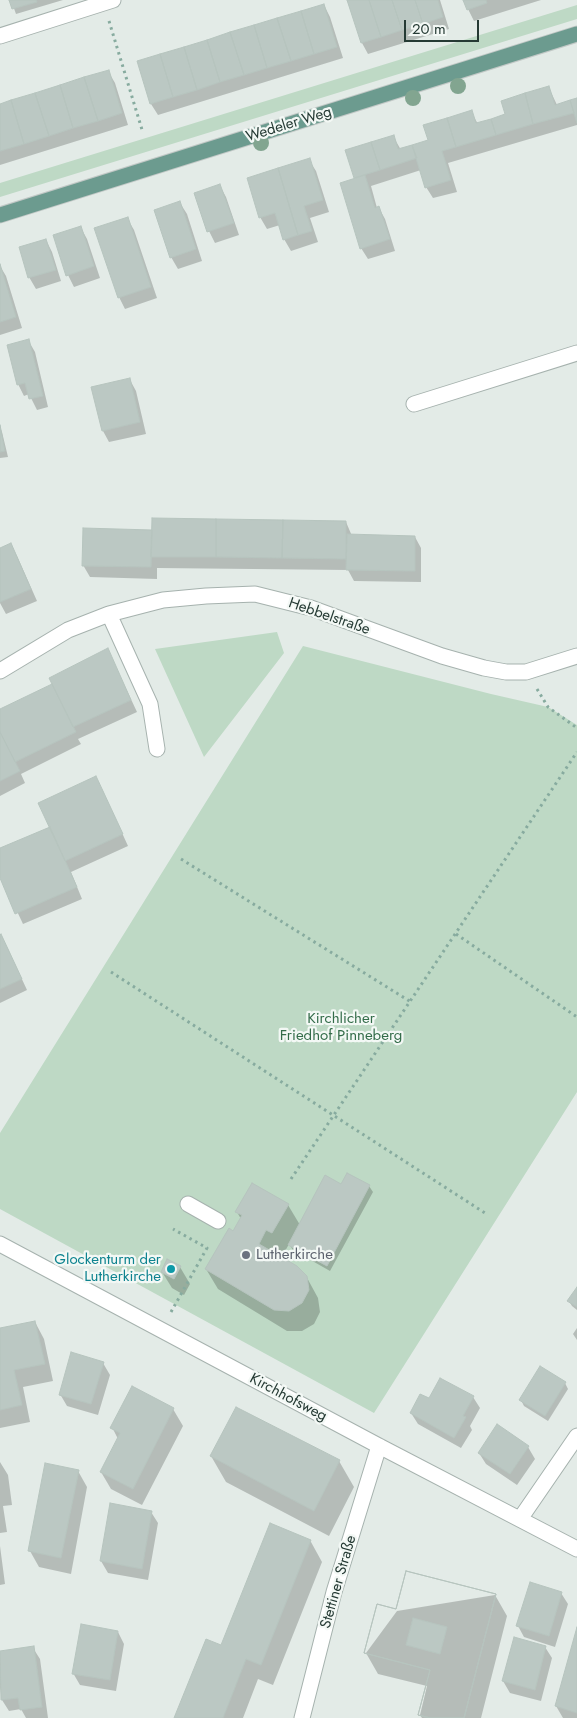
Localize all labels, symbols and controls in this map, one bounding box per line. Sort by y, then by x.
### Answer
scale bar [407,10,482,42]
text: 20 m [412,18,446,40]
street label: Wedeler Weg [244,103,334,147]
street label: Hebbelstraße [286,595,372,639]
park label: Kirchlicher Friedhof Pinneberg [280,1010,402,1045]
place label: Lutherkirche [256,1246,333,1264]
marker: Lutherkirche [240,1249,252,1261]
place label: Glockenturm der Lutherkirche [54,1251,161,1286]
marker: Glockenturm der Lutherkirche [165,1263,177,1275]
street label: Kirchhofsweg [246,1370,330,1426]
street label: Stettiner Straße [317,1533,361,1631]

